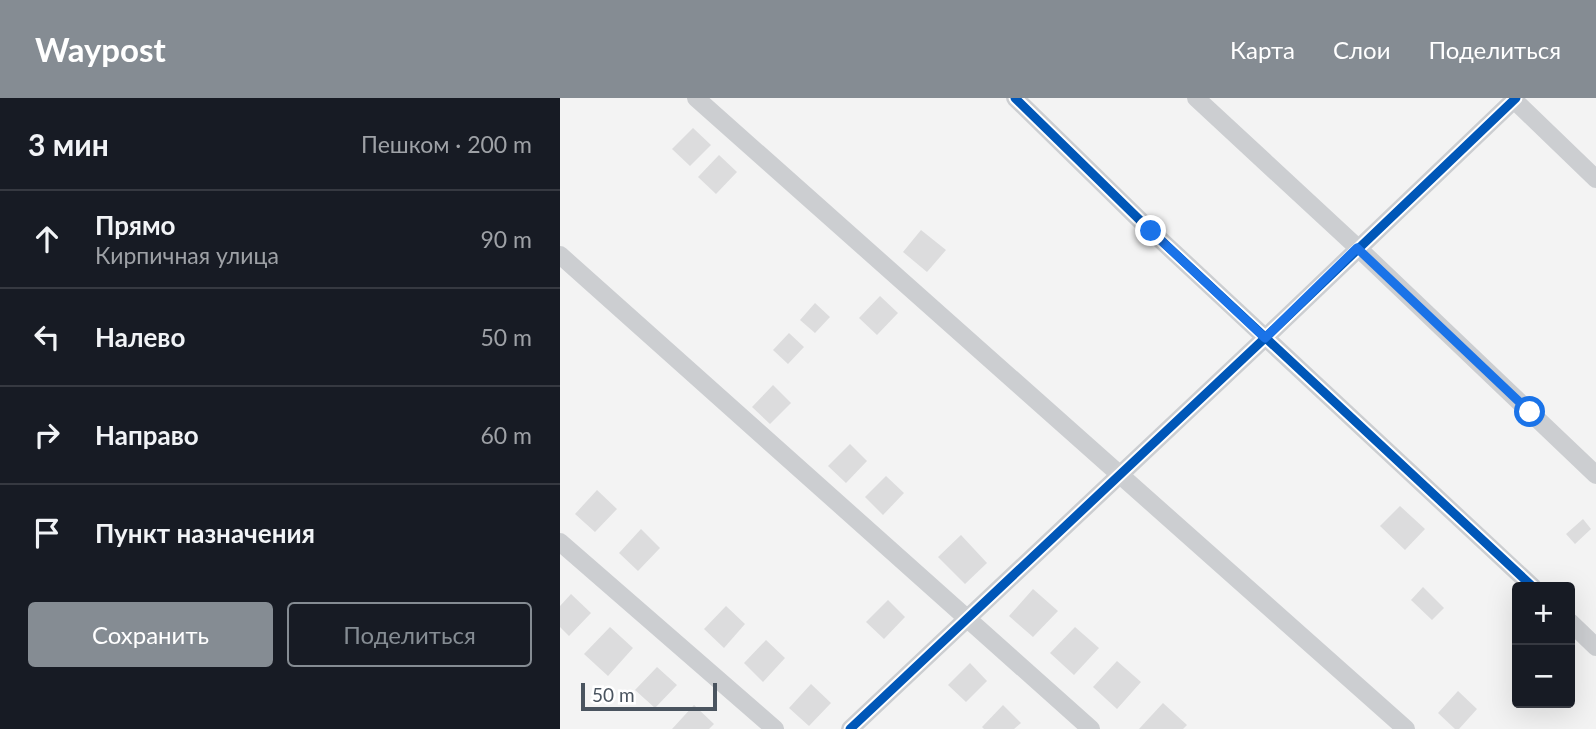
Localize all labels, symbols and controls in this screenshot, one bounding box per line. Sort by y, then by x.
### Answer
text: Waypost [35,29,166,69]
text: Карта [1230,35,1295,64]
text: Слои [1333,35,1390,64]
text: Поделиться [1428,35,1561,64]
text: 3 мин [28,126,109,162]
text: Пешком · 200 m [361,130,532,158]
text: Прямо [95,209,176,241]
route end [1135,215,1166,246]
icon: ahead [28,220,66,258]
text: 90 m [481,225,532,253]
text: Кирпичная улица [95,241,279,269]
icon: left [28,318,66,356]
text: Налево [95,321,185,353]
text: 50 m [481,323,532,351]
route start [1514,396,1545,427]
icon: right [28,416,66,454]
text: Направо [95,419,199,451]
text: 60 m [481,421,532,449]
icon: arrive [28,514,66,552]
text: Пункт назначения [95,517,315,549]
map controls [1512,582,1575,708]
button: + [1512,582,1575,645]
button: Сохранить [28,602,273,667]
button: Поделиться [287,602,532,667]
button: − [1512,645,1575,708]
scale bar [581,680,718,712]
text: 50 m [592,683,635,706]

